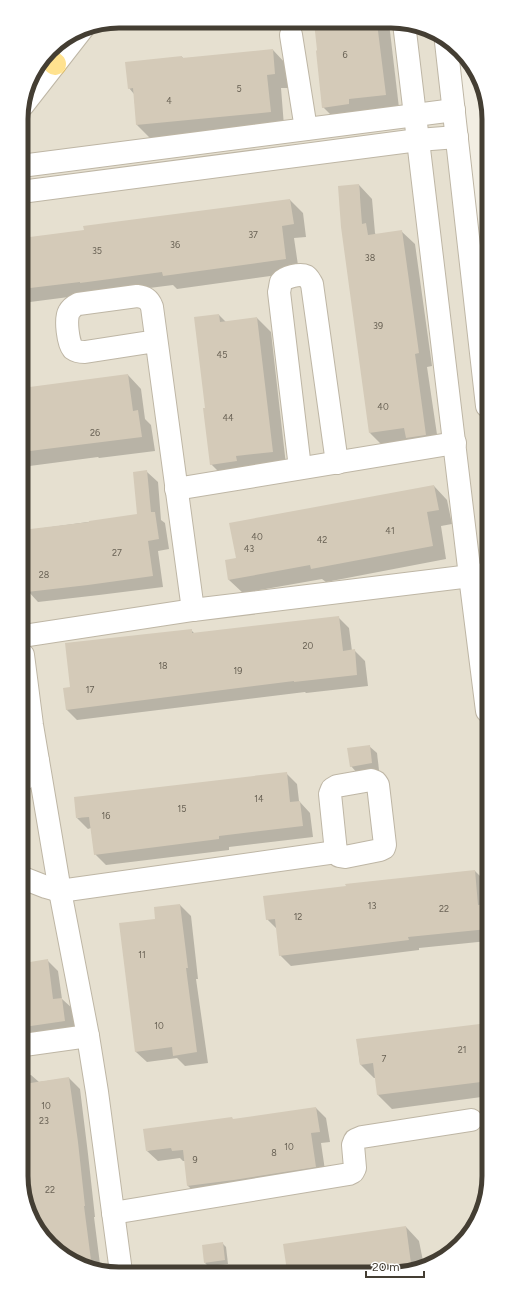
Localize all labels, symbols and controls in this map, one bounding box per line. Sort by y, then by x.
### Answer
house number: 6 [342,49,348,60]
house number: 5 [236,83,242,94]
house number: 4 [166,95,172,106]
house number: 37 [248,229,258,240]
house number: 36 [170,239,180,250]
house number: 35 [92,245,102,256]
house number: 38 [365,252,376,263]
house number: 39 [373,320,383,331]
house number: 45 [217,349,227,360]
house number: 40 [377,401,389,412]
house number: 44 [222,412,234,423]
house number: 26 [90,427,100,438]
house number: 41 [385,525,395,536]
house number: 40 [251,531,263,542]
house number: 42 [317,534,327,545]
house number: 43 [244,543,254,554]
house number: 27 [112,547,122,558]
house number: 28 [39,569,50,580]
house number: 20 [303,640,314,651]
house number: 18 [158,660,168,671]
house number: 19 [234,665,242,676]
house number: 17 [86,684,94,695]
house number: 14 [254,793,264,804]
house number: 15 [178,803,186,814]
house number: 16 [102,810,110,821]
house number: 13 [368,900,376,911]
house number: 22 [439,903,449,914]
house number: 12 [294,911,302,922]
house number: 11 [138,949,146,960]
house number: 10 [154,1020,164,1031]
house number: 21 [458,1044,466,1055]
house number: 7 [382,1053,387,1064]
house number: 10 [41,1100,51,1111]
house number: 23 [39,1115,49,1126]
house number: 10 [284,1141,294,1152]
house number: 8 [271,1147,277,1158]
house number: 9 [192,1154,198,1165]
house number: 22 [45,1184,55,1195]
scale bar [366,1253,424,1279]
text: 20 m [372,1260,400,1274]

